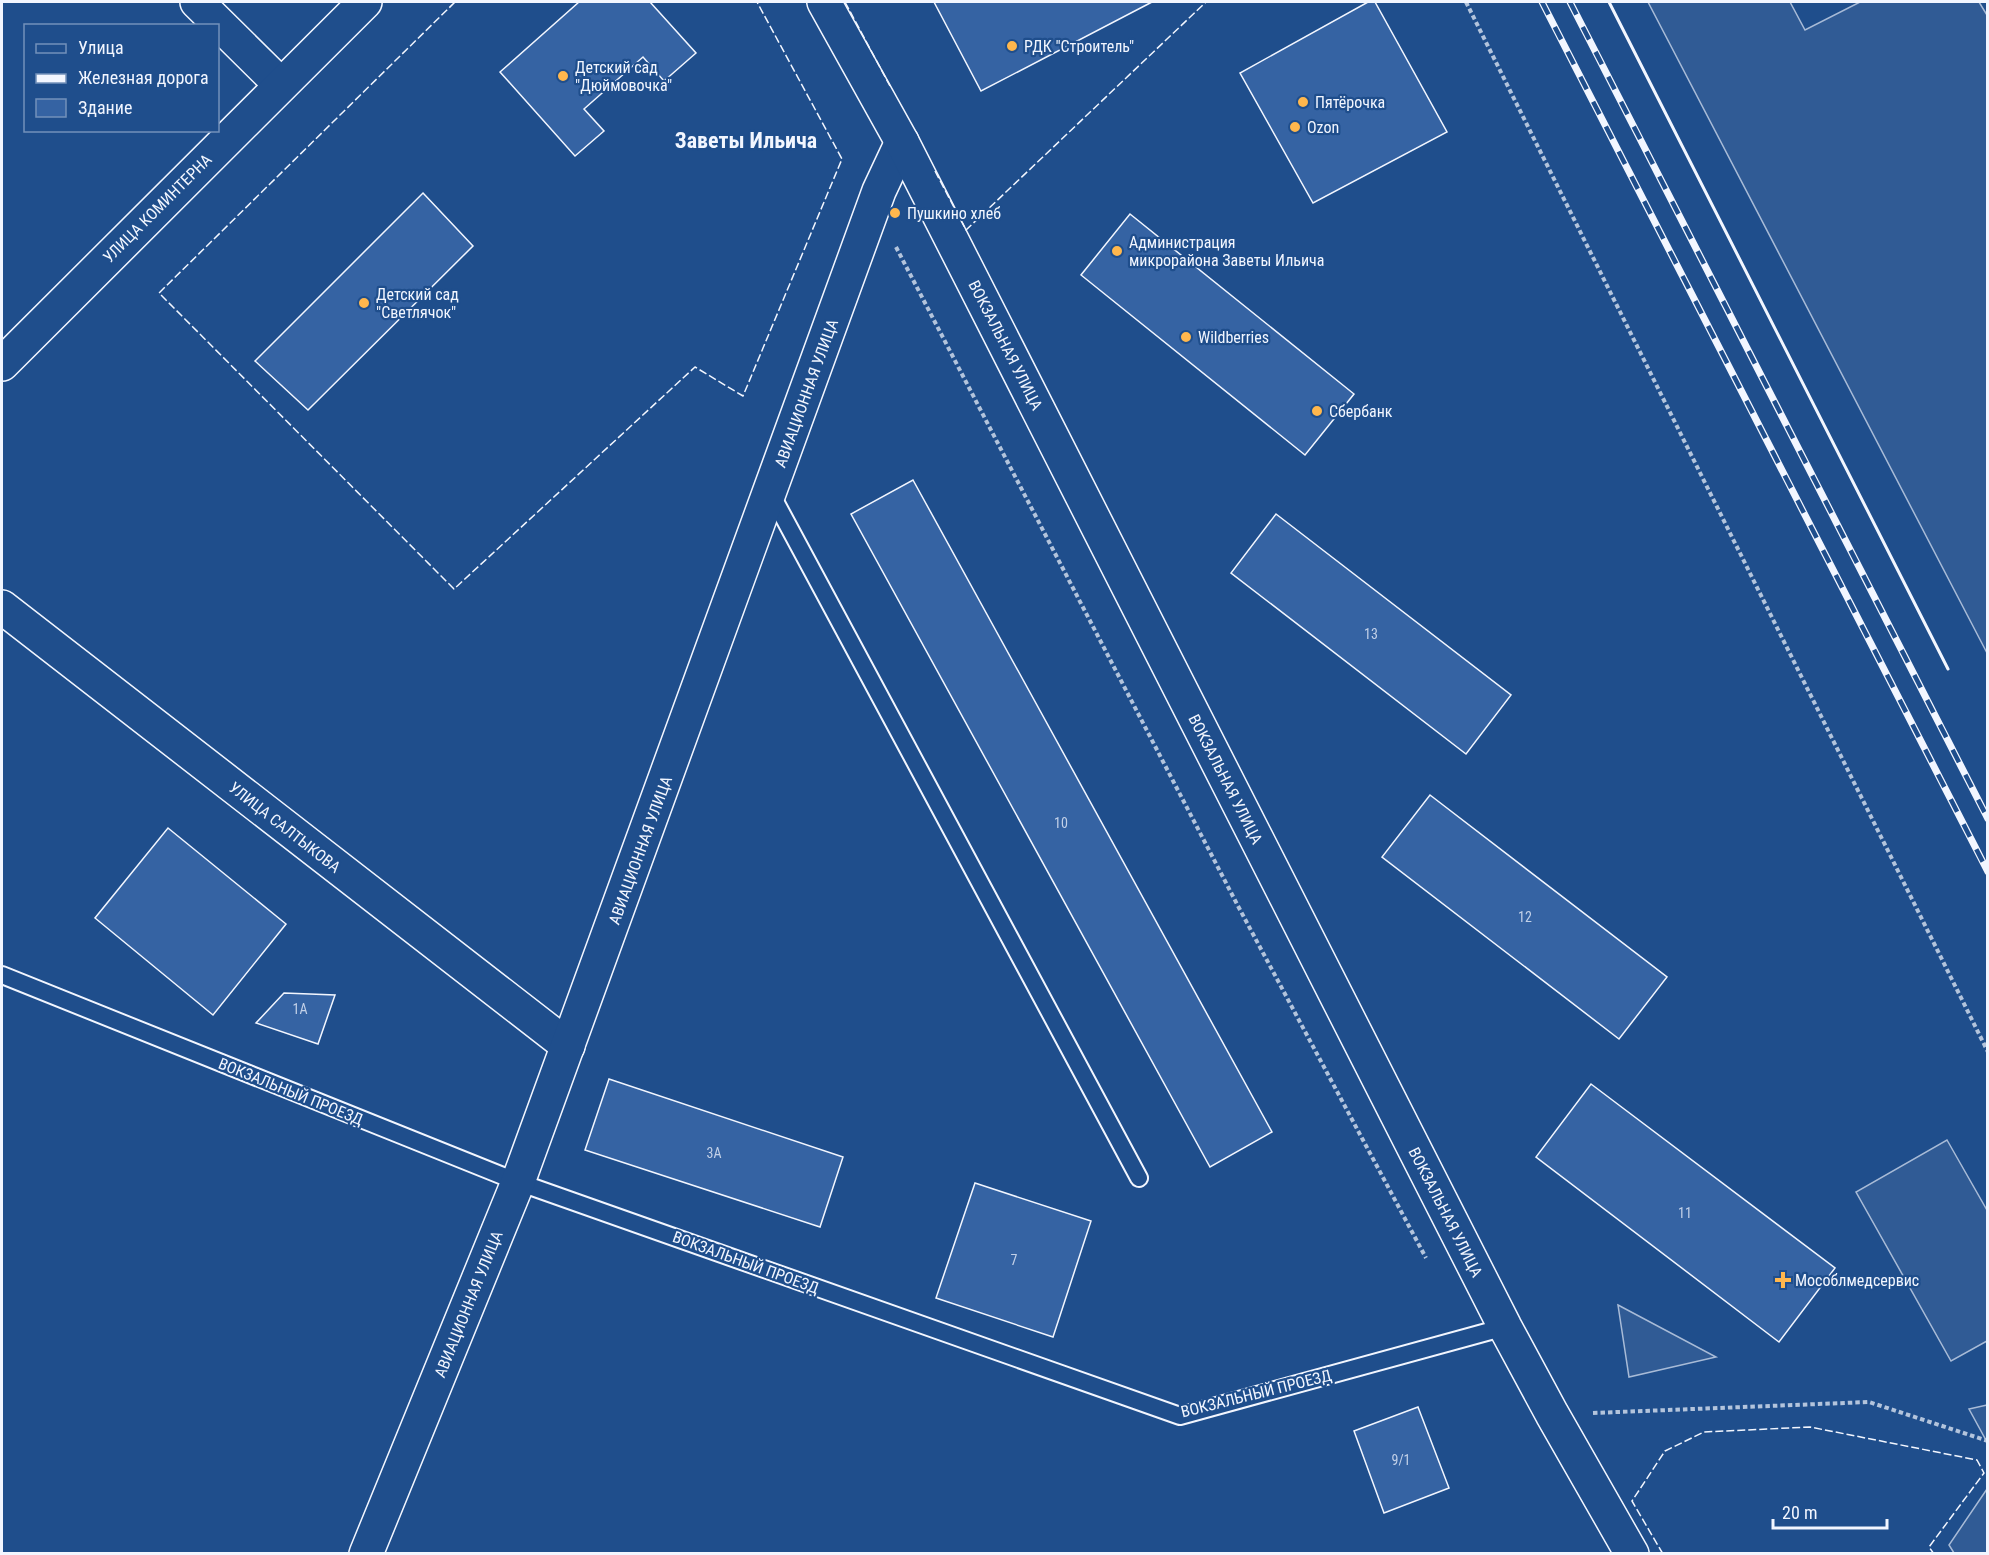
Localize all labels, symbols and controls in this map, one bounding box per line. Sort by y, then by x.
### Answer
legend [24,24,219,132]
text: Улица [78,37,124,58]
place label: РДК "Строитель" [1024,37,1134,56]
marker: РДК "Строитель" [1005,39,1019,53]
place label: Детский сад "Дюймовочка" [575,58,672,95]
text: Железная дорога [78,67,209,88]
marker: Детский сад "Дюймовочка" [556,69,570,83]
place label: Пятёрочка [1315,93,1385,112]
marker: Пятёрочка [1296,95,1310,109]
text: Здание [78,97,132,118]
place label: Ozon [1307,118,1339,137]
marker: Ozon [1288,120,1302,134]
district label: Заветы Ильича [675,128,817,153]
street label: УЛИЦА КОМИНТЕРНА [99,150,216,267]
place label: Пушкино хлеб [907,204,1001,223]
marker: Пушкино хлеб [888,206,902,220]
place label: Администрация микрорайона Заветы Ильича [1129,233,1324,270]
marker: Администрация микрорайона Заветы Ильича [1110,244,1124,258]
street label: ВОКЗАЛЬНАЯ УЛИЦА [965,277,1047,413]
place label: Детский сад "Светлячок" [376,285,459,322]
marker: Детский сад "Светлячок" [357,296,371,310]
street label: АВИАЦИОННАЯ УЛИЦА [771,316,842,470]
place label: Wildberries [1198,328,1269,347]
marker: Wildberries [1179,330,1193,344]
place label: Сбербанк [1329,402,1393,421]
marker: Сбербанк [1310,404,1324,418]
house number: 13 [1364,626,1378,642]
street label: ВОКЗАЛЬНАЯ УЛИЦА [1185,711,1267,847]
street label: АВИАЦИОННАЯ УЛИЦА [605,773,676,927]
street label: УЛИЦА САЛТЫКОВА [225,778,344,877]
house number: 10 [1054,815,1068,831]
house number: 12 [1518,909,1532,925]
house number: 1А [293,1001,307,1017]
street label: ВОКЗАЛЬНЫЙ ПРОЕЗД [216,1054,366,1129]
street label: ВОКЗАЛЬНАЯ УЛИЦА [1405,1144,1487,1280]
house number: 3А [707,1145,721,1161]
house number: 11 [1678,1205,1692,1221]
street label: ВОКЗАЛЬНЫЙ ПРОЕЗД [670,1227,822,1298]
street label: АВИАЦИОННАЯ УЛИЦА [430,1228,507,1380]
house number: 7 [1011,1252,1018,1268]
place label: Мособлмедсервис [1795,1271,1919,1290]
marker: Мособлмедсервис [1776,1273,1790,1287]
street label: ВОКЗАЛЬНЫЙ ПРОЕЗД [1179,1365,1334,1421]
house number: 9/1 [1391,1452,1411,1468]
scale bar [1773,1492,1887,1530]
text: 20 m [1782,1502,1817,1523]

